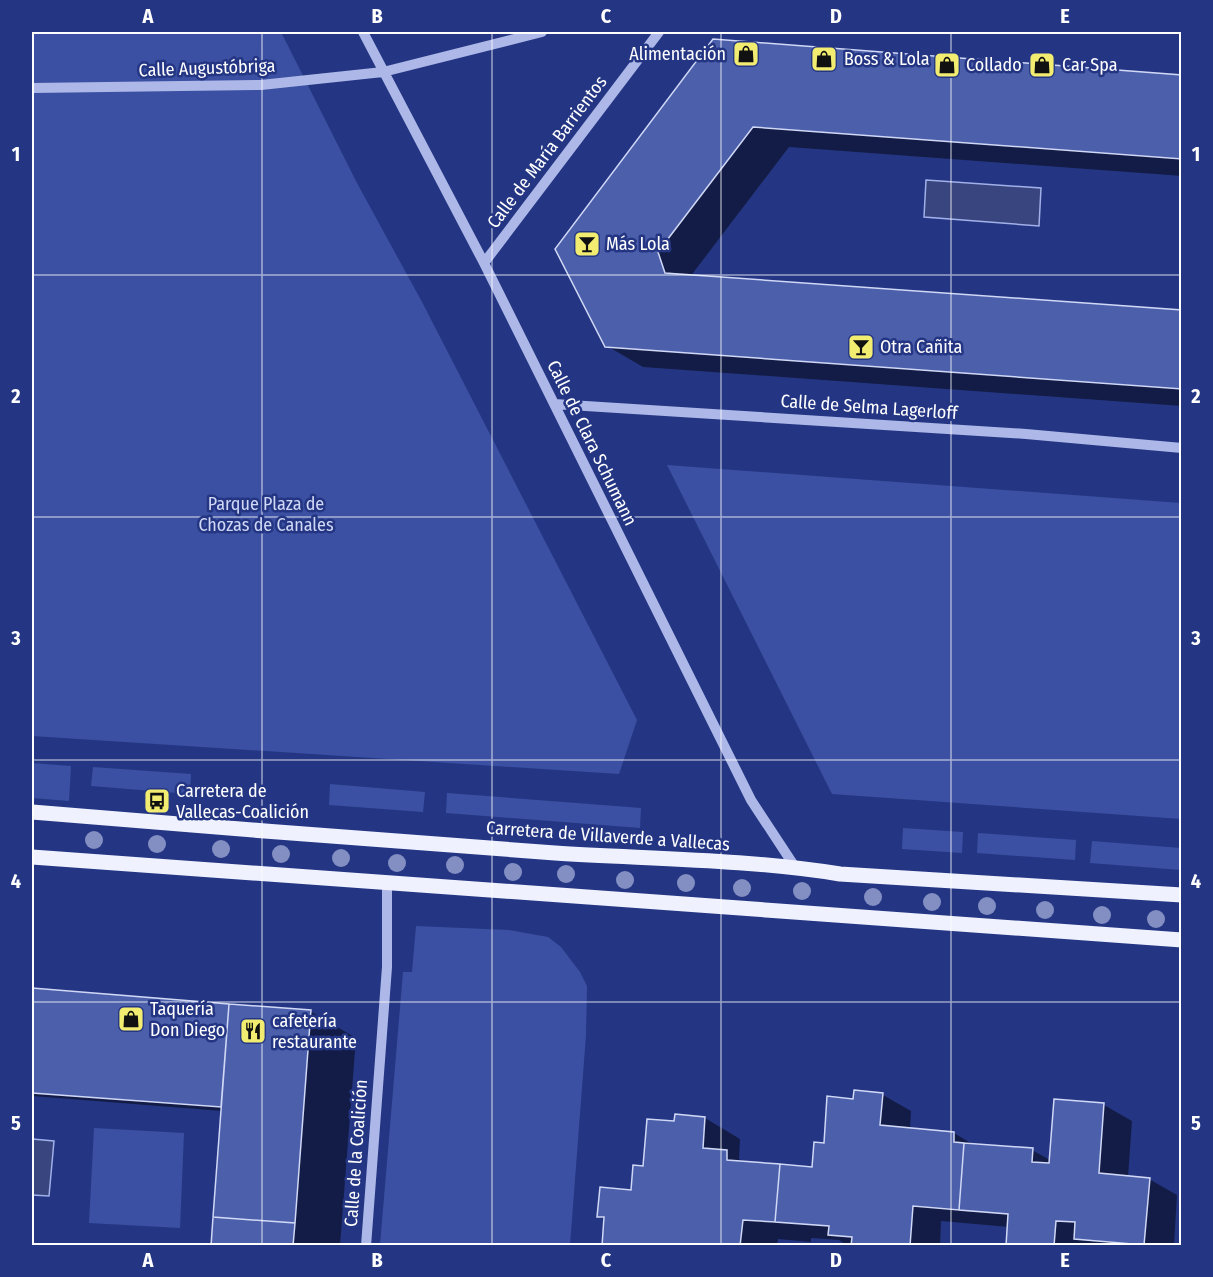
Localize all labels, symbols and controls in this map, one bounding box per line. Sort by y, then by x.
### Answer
text: A [142,4,155,28]
text: B [371,4,383,28]
text: C [601,4,612,28]
text: D [830,4,842,28]
text: E [1060,4,1070,28]
shop icon: Alimentación [731,39,761,69]
place label: Alimentación [629,43,726,65]
shop icon: Boss & Lola [809,44,839,74]
place label: Boss & Lola [844,48,930,70]
shop icon: Collado [932,50,962,80]
shop icon: Car Spa [1027,50,1057,80]
place label: Collado [966,54,1022,76]
place label: Car Spa [1062,54,1118,76]
street label: Calle Augustóbriga [138,55,276,81]
street label: Calle de María Barrientos [482,71,612,233]
text: 1 [12,142,20,166]
text: 1 [1192,142,1200,166]
bar icon: Más Lola [572,229,602,259]
place label: Más Lola [606,233,670,255]
bar icon: Otra Cañita [846,332,876,362]
place label: Otra Cañita [880,336,963,358]
street label: Calle de Clara Schumann [542,357,642,529]
text: 2 [10,384,21,408]
text: 2 [1190,384,1201,408]
street label: Calle de Selma Lagerloff [780,390,960,424]
park label: Parque Plaza de Chozas de Canales [198,493,334,536]
text: 3 [10,626,21,650]
text: 3 [1190,626,1201,650]
place label: Carretera de Vallecas-Coalición [176,780,309,823]
bus stop icon: Carretera de Vallecas-Coalición [142,786,172,816]
street label: Carretera de Villaverde a Vallecas [485,817,731,856]
text: 4 [11,869,21,893]
text: 4 [1191,869,1201,893]
place label: Taquería Don Diego [150,998,225,1041]
shop icon: Taquería Don Diego [116,1004,146,1034]
place label: cafetería restaurante [272,1010,357,1053]
restaurant icon: cafetería restaurante [238,1016,268,1046]
street label: Calle de la Coalición [340,1078,372,1228]
text: 5 [11,1111,21,1135]
text: 5 [1191,1111,1201,1135]
text: A [142,1248,155,1272]
text: B [371,1248,383,1272]
text: C [601,1248,612,1272]
text: D [830,1248,842,1272]
text: E [1060,1248,1070,1272]

